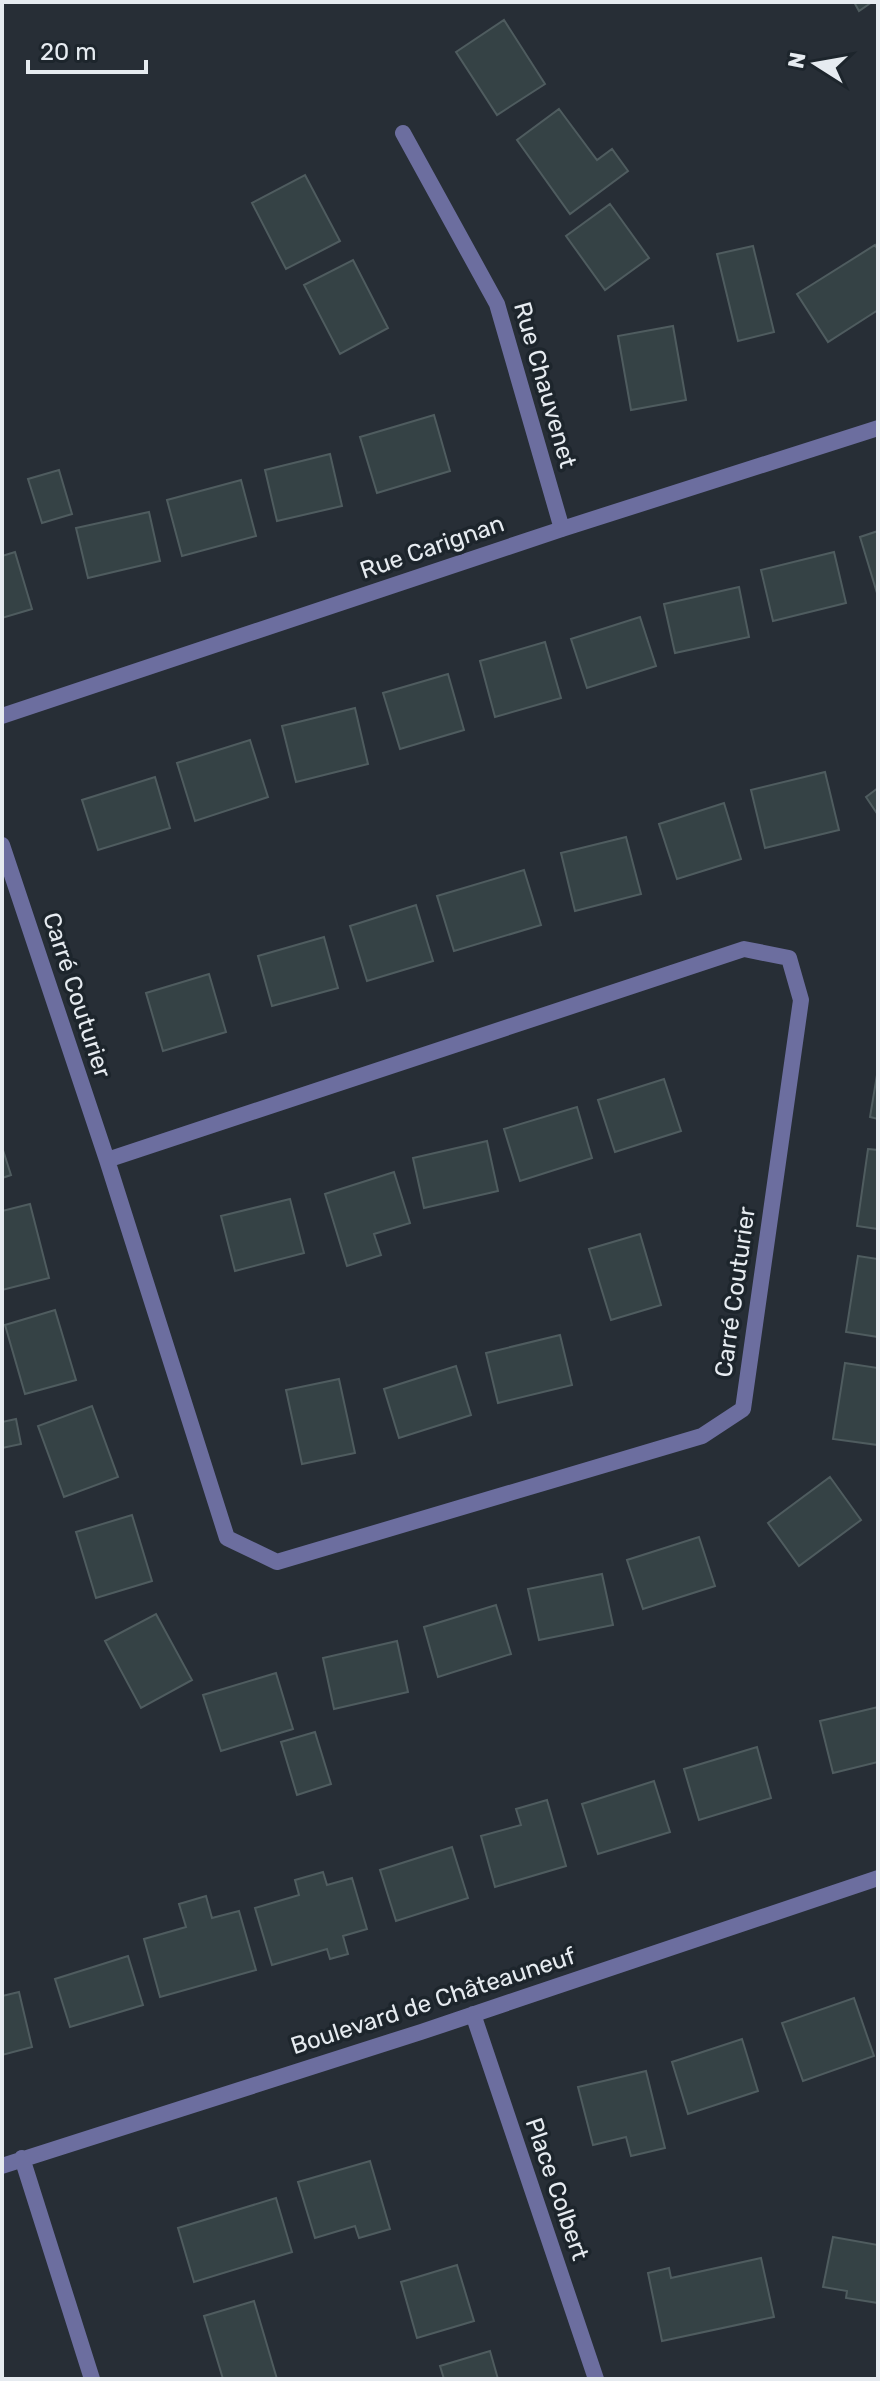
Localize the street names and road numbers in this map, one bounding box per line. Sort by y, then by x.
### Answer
street label: Rue Chauvenet [508,299,582,471]
street label: Rue Carignan [356,509,508,585]
street label: Carré Couturier [37,909,117,1081]
street label: Carré Couturier [709,1205,761,1379]
street label: Boulevard de Châteauneuf [287,1941,580,2060]
street label: Place Colbert [520,2114,594,2264]

